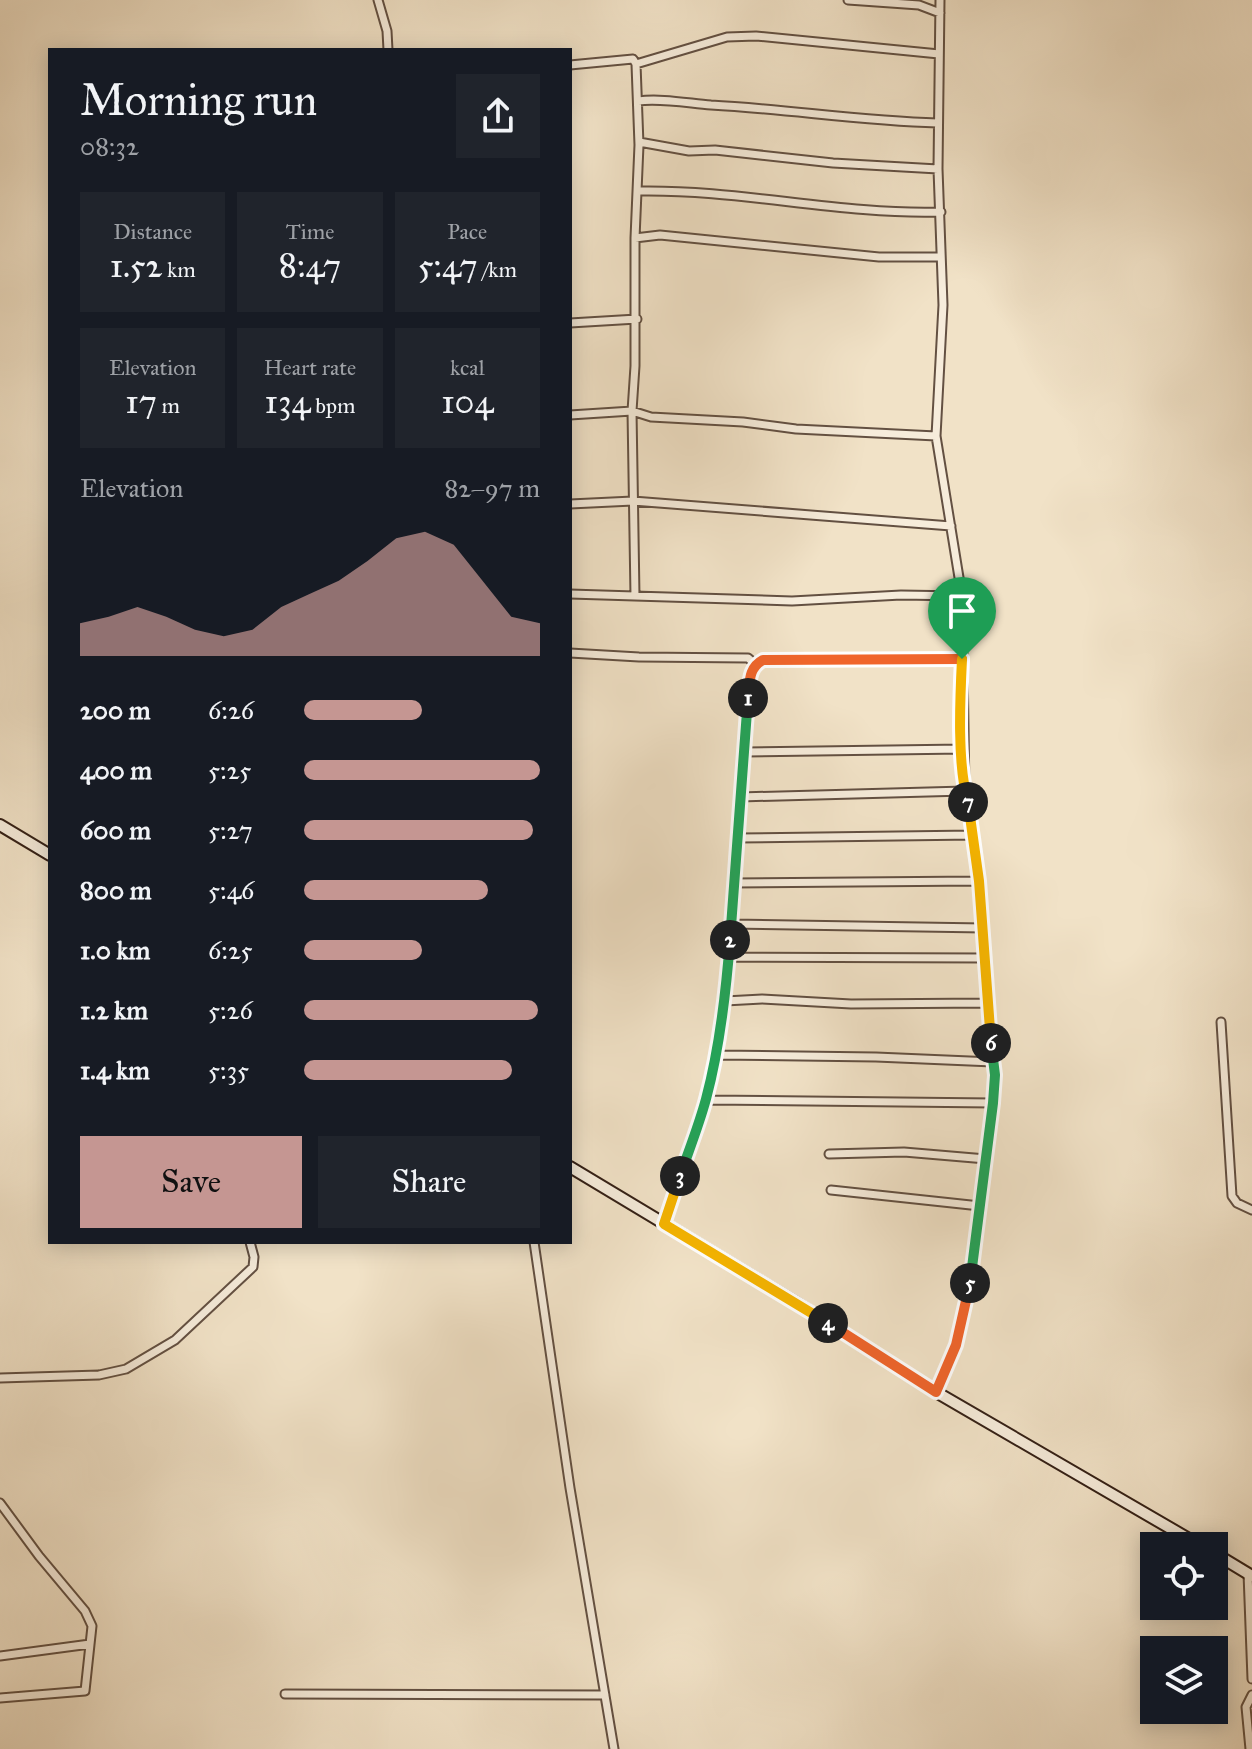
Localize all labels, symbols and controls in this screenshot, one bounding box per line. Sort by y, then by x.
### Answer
text: Morning run [80,73,317,127]
button: share [456,74,540,158]
text: 08:32 [80,130,139,162]
text: Distance [113,218,192,245]
text: Time [286,218,334,245]
text: Pace [447,218,487,245]
text: 1.52 [110,245,162,286]
text: 8:47 [279,245,341,286]
text: 5:47 [418,245,478,286]
text: km [162,256,196,283]
text: /km [478,256,517,283]
text: Elevation [109,354,196,381]
text: Heart rate [264,354,356,381]
text: kcal [450,354,485,381]
text: 17 [125,381,157,422]
text: 134 [265,381,311,422]
text: 104 [441,381,493,422]
text: m [157,392,180,419]
text: bpm [311,392,355,419]
text: Elevation [80,472,183,504]
text: 82–97 m [444,472,540,504]
pin [928,577,996,659]
icon: arrive [940,589,984,633]
pin: 1 [728,678,768,718]
text: 1 [744,684,752,711]
text: 200 m [80,694,151,726]
text: 6:26 [208,694,254,726]
text: 400 m [80,754,152,786]
text: 5:25 [208,754,251,786]
pin: 7 [948,782,988,822]
text: 7 [962,788,974,815]
text: 600 m [80,814,151,846]
text: 5:27 [208,814,253,846]
text: 800 m [80,874,152,906]
text: 5:46 [208,874,254,906]
pin: 2 [710,920,750,960]
text: 2 [725,926,735,953]
text: 1.0 km [80,934,150,966]
text: 6:25 [208,934,253,966]
text: 1.2 km [80,994,148,1026]
text: 5:26 [208,994,253,1026]
pin: 6 [971,1023,1011,1063]
text: 6 [985,1029,997,1056]
text: 1.4 km [80,1054,150,1086]
text: 5:35 [208,1054,249,1086]
button: Save [80,1136,302,1228]
button: Share [318,1136,540,1228]
pin: 3 [660,1156,700,1196]
text: 3 [676,1162,684,1189]
pin: 5 [950,1263,990,1303]
text: 5 [965,1269,975,1296]
pin: 4 [808,1303,848,1343]
text: 4 [822,1309,834,1336]
map controls [1140,1532,1228,1724]
button: locate [1140,1532,1228,1620]
button: layers [1140,1636,1228,1724]

